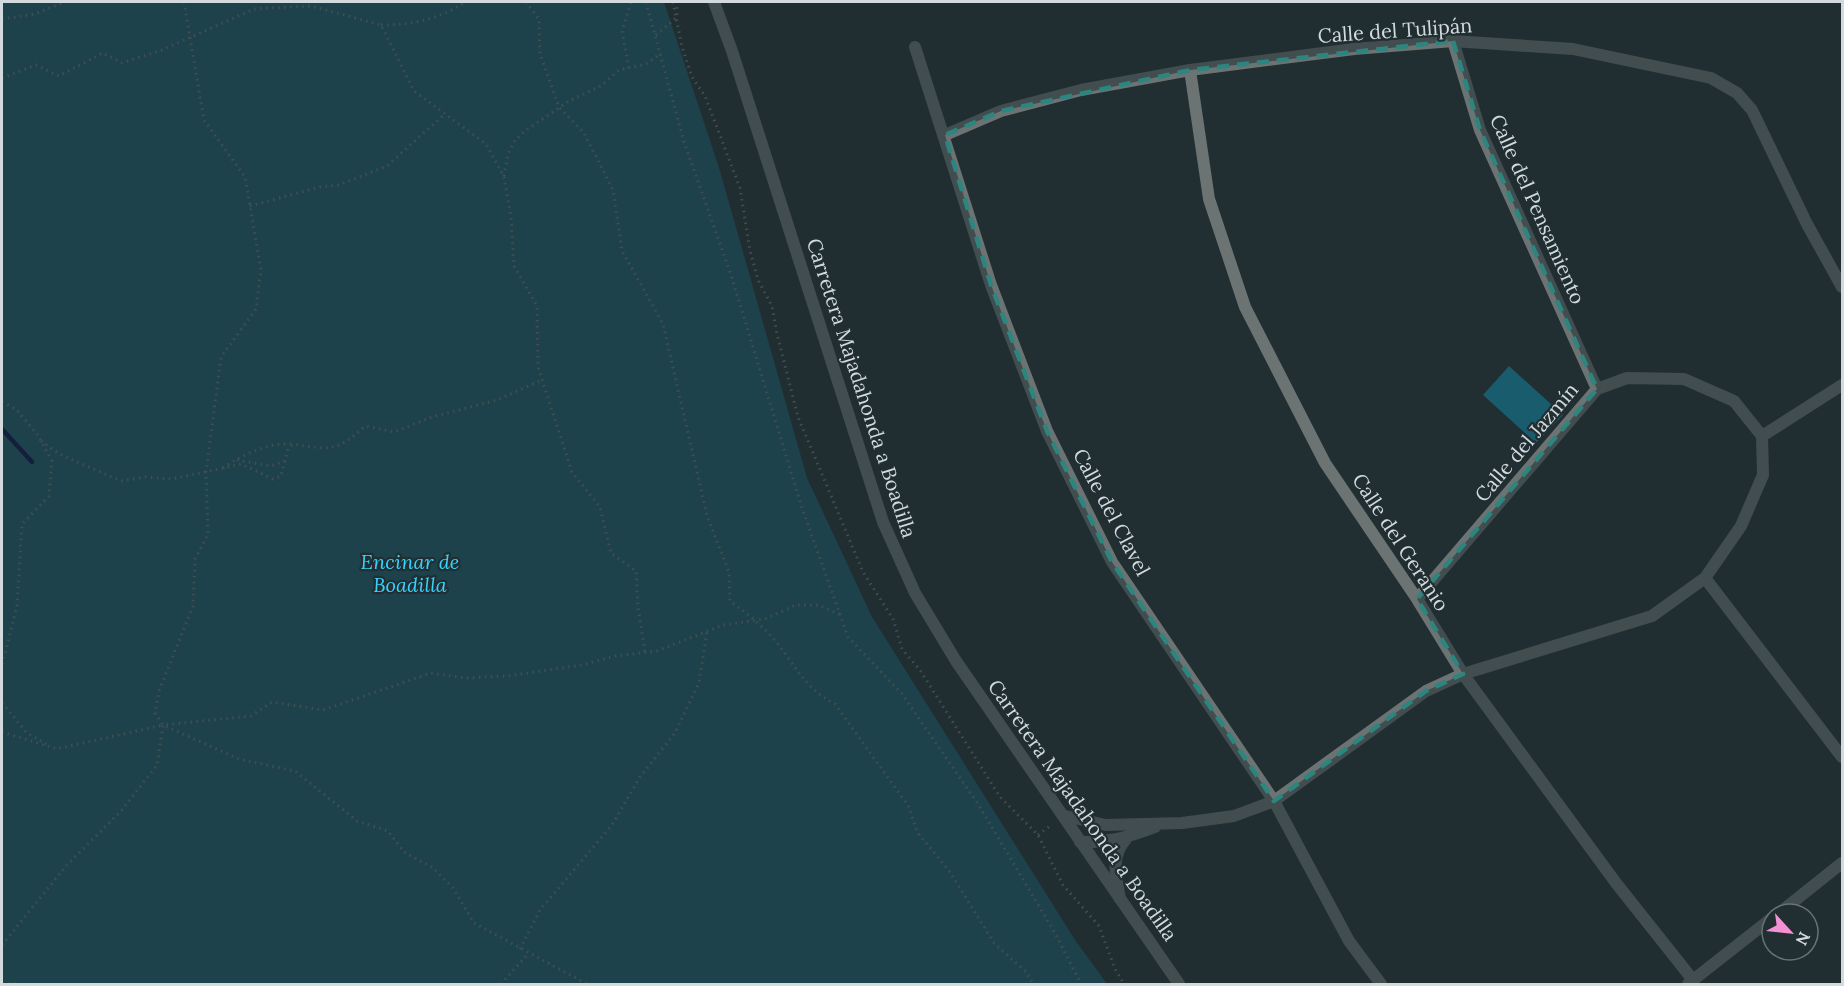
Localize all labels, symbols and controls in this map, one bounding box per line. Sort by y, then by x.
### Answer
street label: Calle del Tulipán [1317,12,1473,48]
street label: Calle del Pensamiento [1485,110,1591,308]
street label: Carretera Majadahonda a Boadilla [802,235,922,541]
street label: Calle del Jazmín [1469,377,1583,507]
street label: Calle del Clavel [1068,444,1156,580]
street label: Calle del Geranio [1347,468,1455,616]
park label: Encinar de Boadilla [361,549,459,597]
street label: Carretera Majadahonda a Boadilla [983,674,1183,946]
north arrow [1760,902,1820,962]
text: N [1792,929,1815,949]

